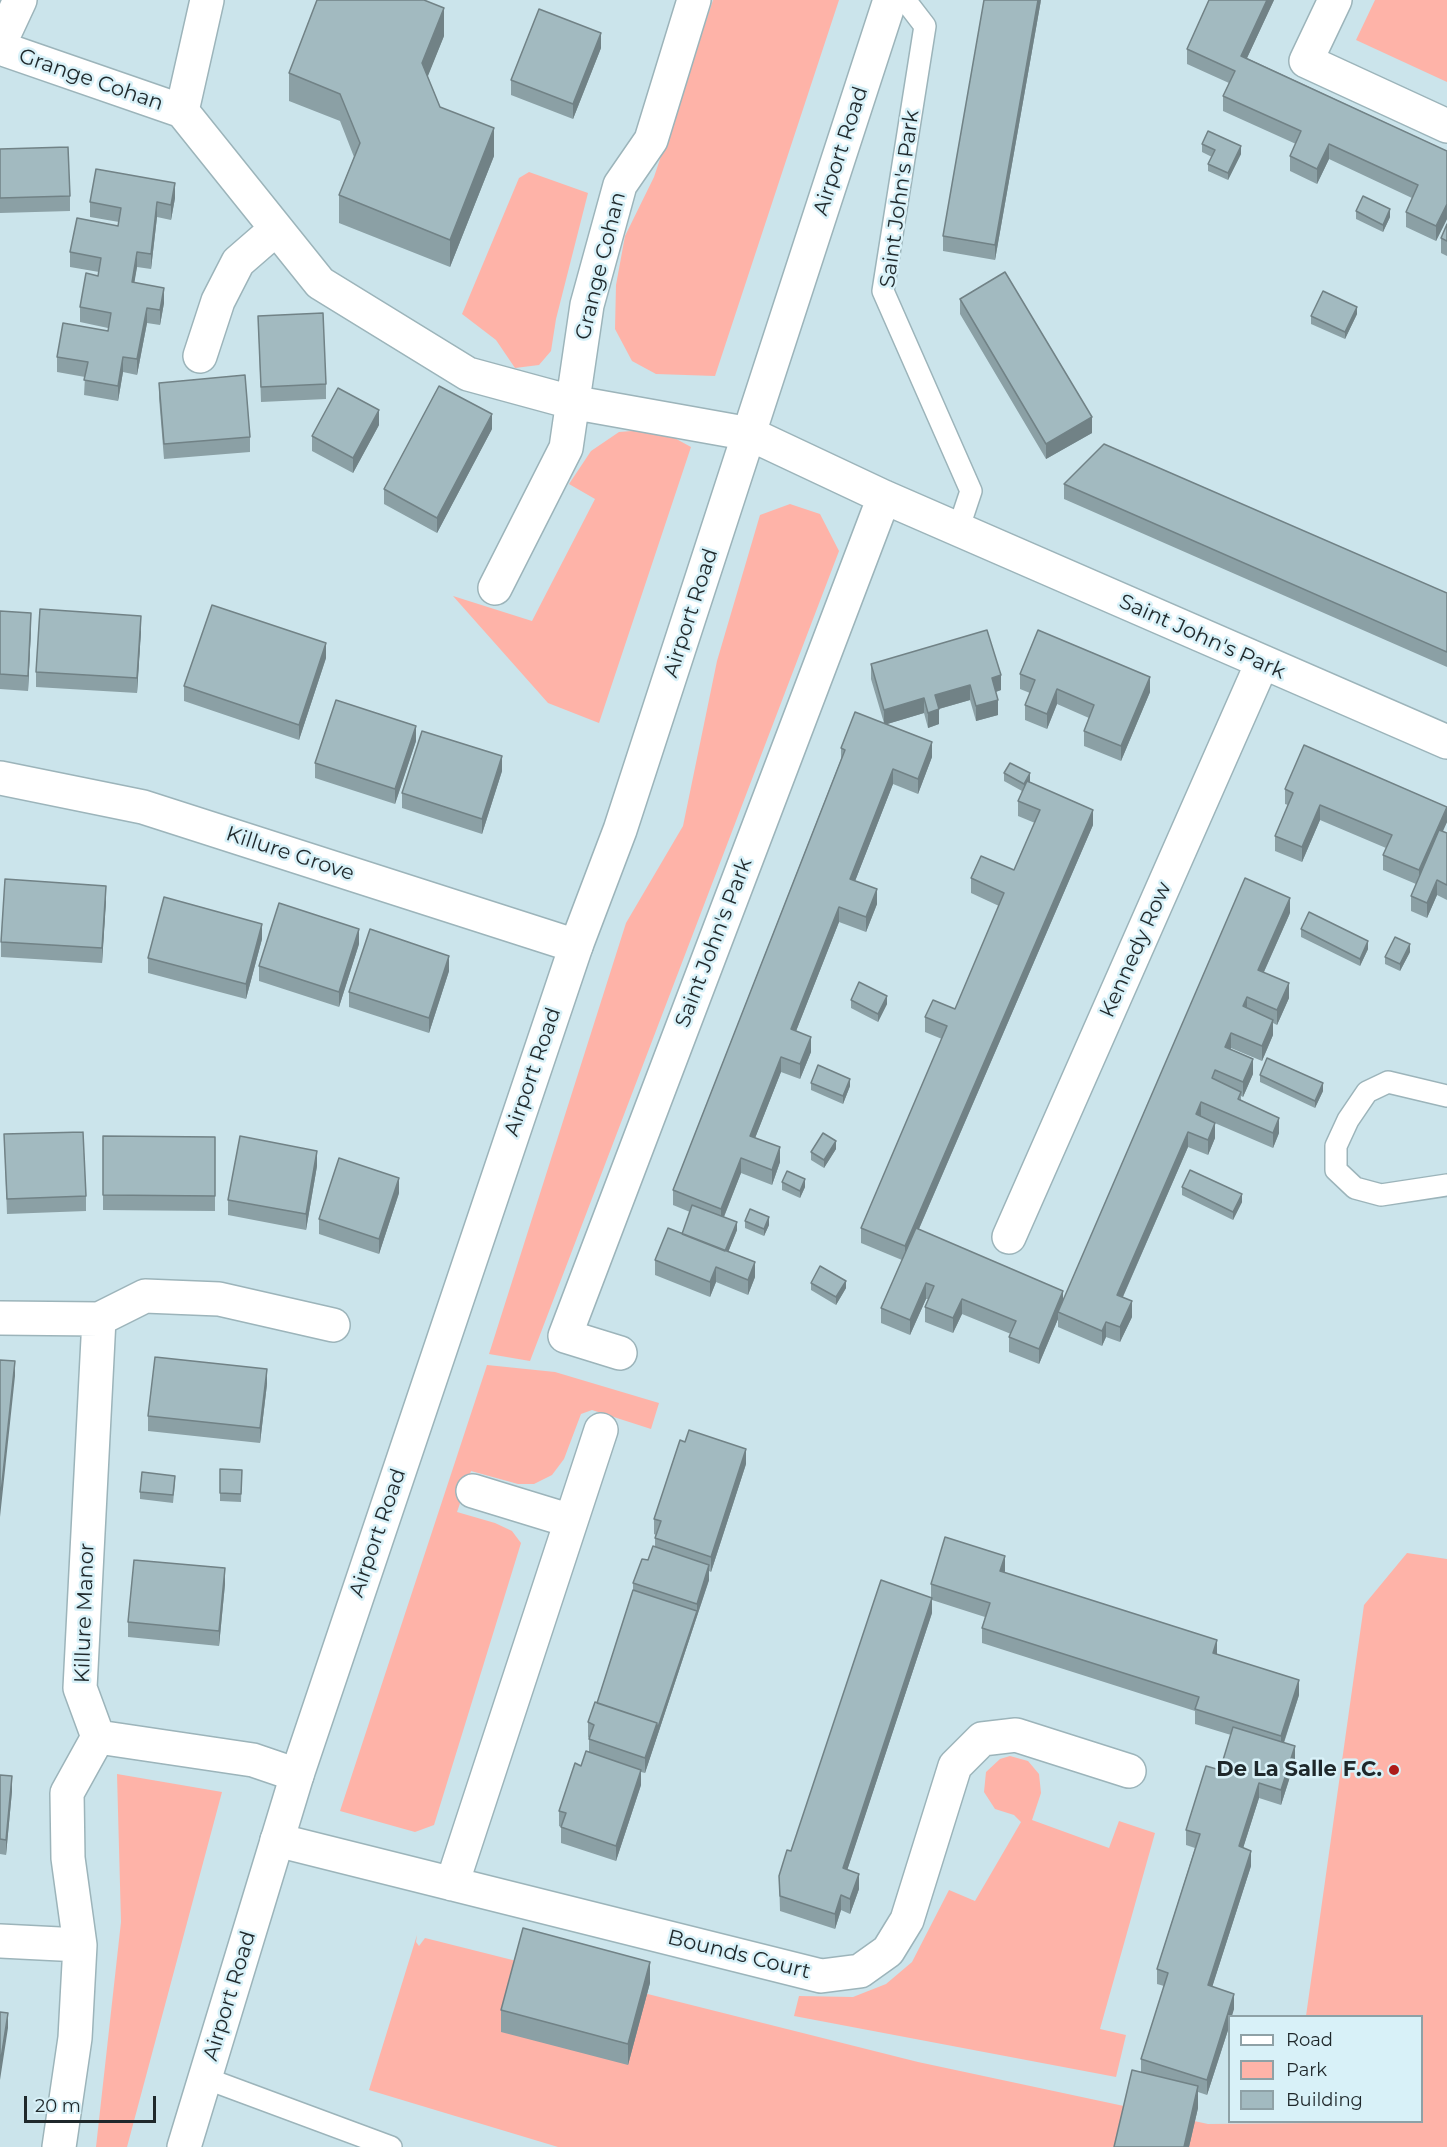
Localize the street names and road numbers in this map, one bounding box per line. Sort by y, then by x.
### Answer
street label: Grange Cohan [15,43,167,117]
street label: Airport Road [808,83,874,219]
street label: Saint John's Park [875,109,925,289]
street label: Grange Cohan [570,190,632,342]
street label: Airport Road [658,545,724,681]
street label: Saint John's Park [1115,589,1289,685]
street label: Killure Grove [223,821,357,887]
street label: Saint John's Park [670,855,758,1031]
street label: Kennedy Row [1095,878,1177,1022]
street label: Airport Road [499,1005,567,1139]
street label: Airport Road [344,1466,412,1600]
street label: Killure Manor [70,1542,100,1684]
street label: Bounds Court [665,1925,813,1985]
street label: Airport Road [198,1928,262,2064]

